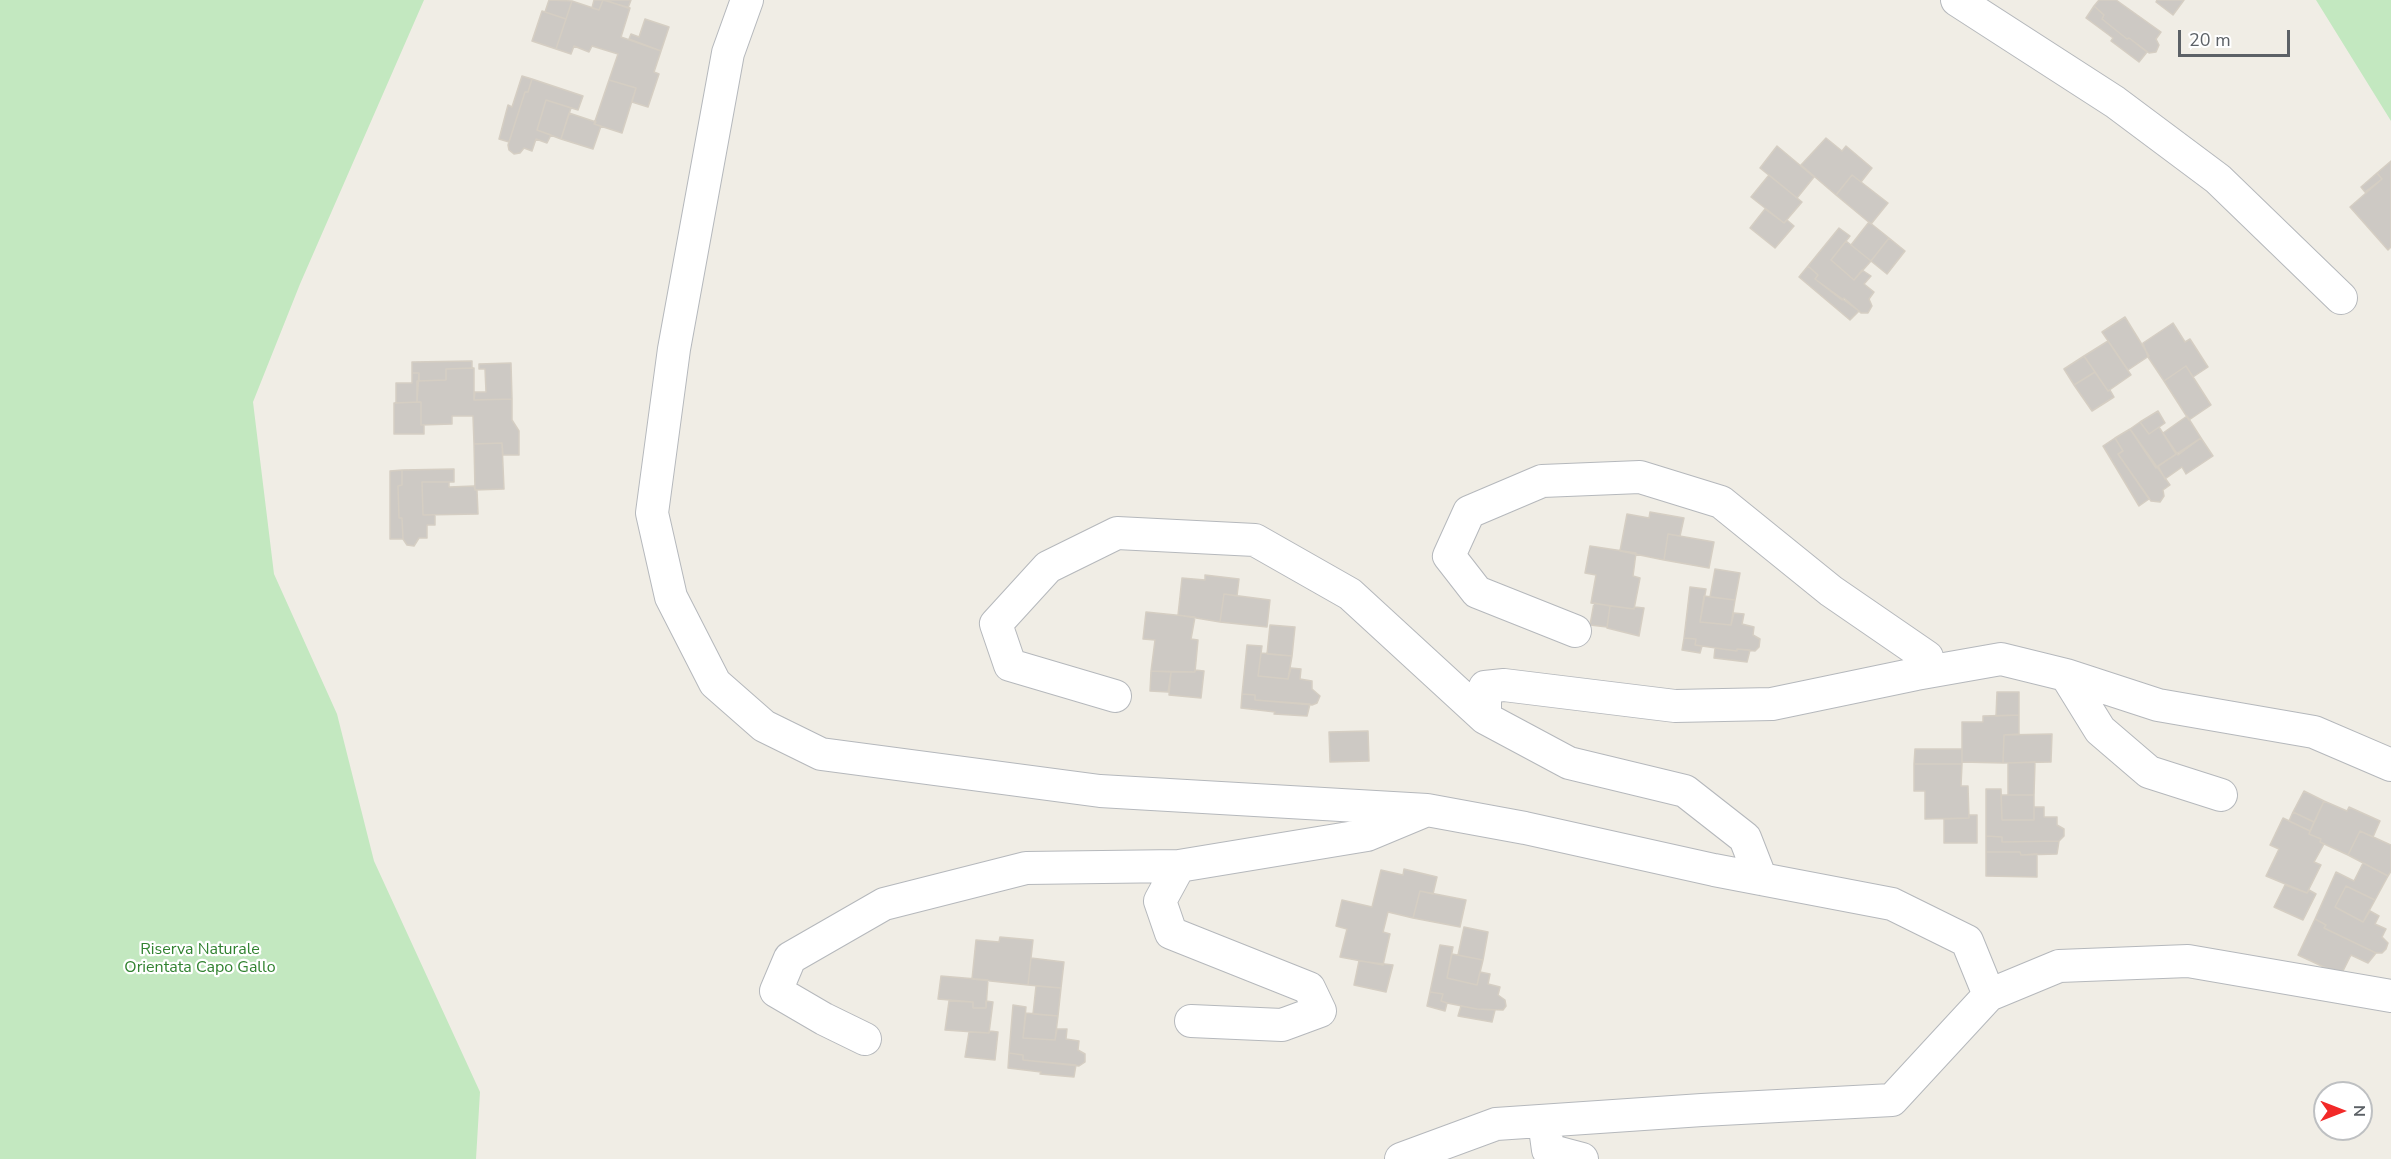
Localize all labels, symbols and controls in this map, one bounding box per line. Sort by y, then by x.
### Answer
scale bar [2181,18,2294,56]
text: 20 m [2189,28,2231,52]
park label: Riserva Naturale Orientata Capo Gallo [124,940,276,978]
north arrow [2313,1081,2373,1141]
text: N [2348,1105,2370,1117]

